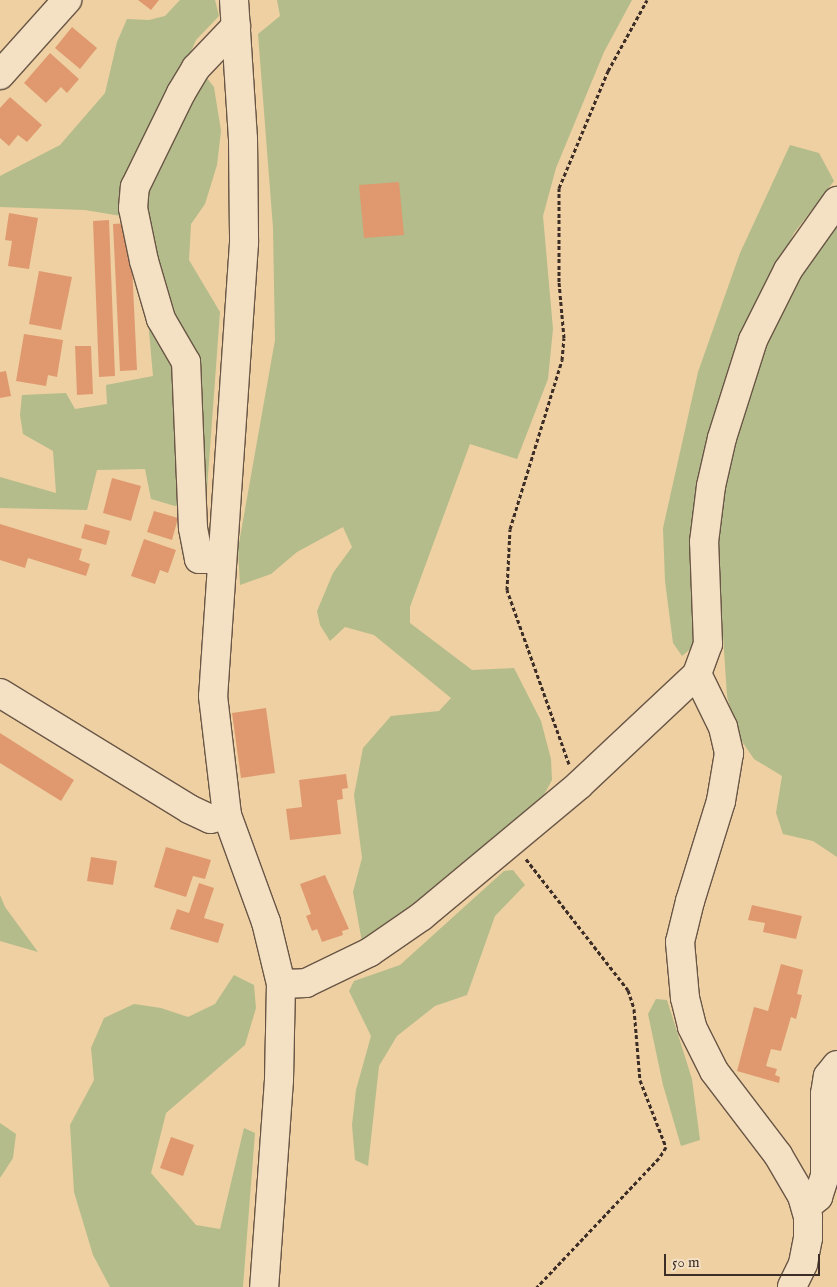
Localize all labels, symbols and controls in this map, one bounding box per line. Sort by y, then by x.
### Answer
scale bar [667,1244,823,1276]
text: 50 m [672,1253,700,1272]

